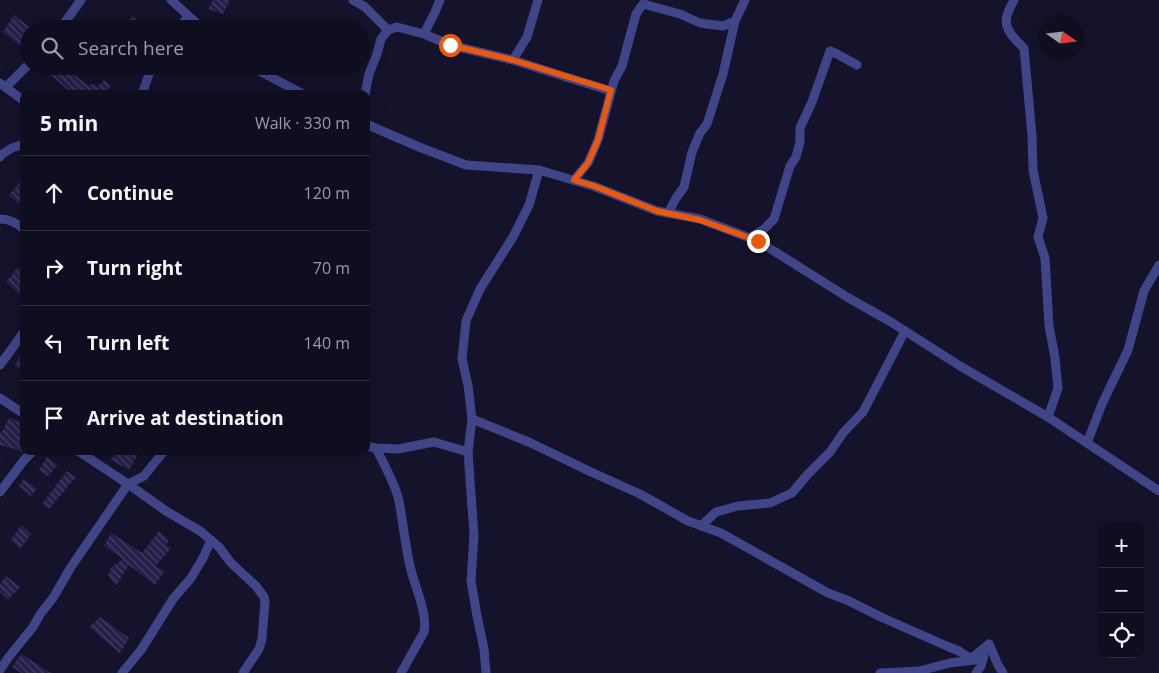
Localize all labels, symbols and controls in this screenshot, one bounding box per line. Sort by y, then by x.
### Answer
north arrow [1039,15,1084,60]
search box [20,20,370,75]
icon: search [38,34,66,62]
route start [439,34,462,57]
text: Search here [78,35,184,61]
text: 5 min [40,109,98,137]
text: Walk · 330 m [255,112,350,134]
icon: ahead [40,179,68,207]
text: Continue [87,180,174,206]
text: 120 m [304,182,350,204]
route end [747,230,770,253]
icon: right [40,254,68,282]
text: Turn right [87,255,182,281]
text: 70 m [313,257,350,279]
icon: left [40,329,68,357]
text: Turn left [87,330,169,356]
text: 140 m [304,332,350,354]
icon: arrive [40,404,68,432]
text: Arrive at destination [87,405,284,431]
map controls [1099,523,1144,658]
button: + [1099,523,1144,568]
button: − [1099,568,1144,613]
button: locate [1099,613,1144,658]

